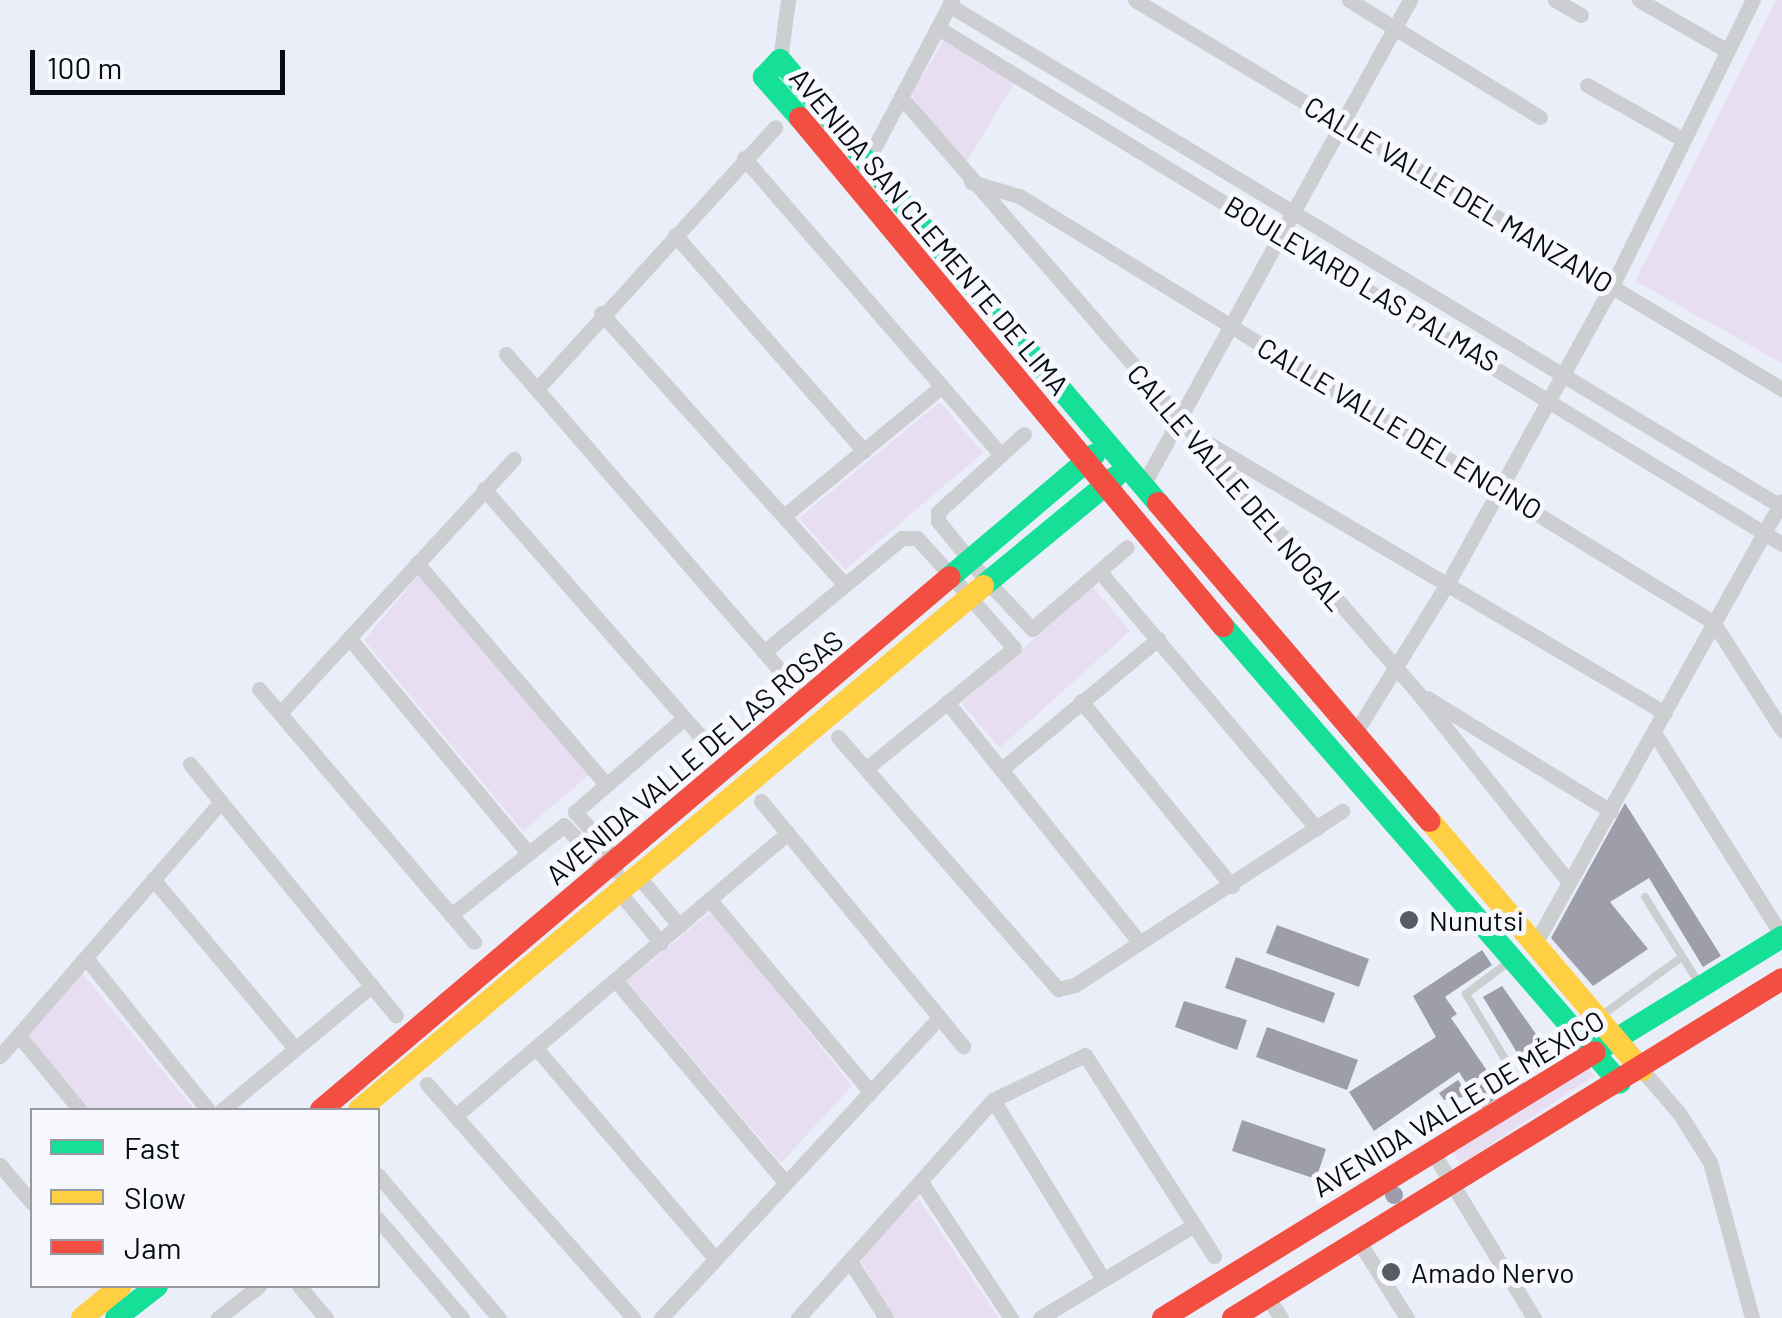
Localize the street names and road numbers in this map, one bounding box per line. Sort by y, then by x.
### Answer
street label: AVENIDA SAN CLEMENTE DE LIMA [783,61,1077,401]
street label: CALLE VALLE DEL MANZANO [1299,88,1619,300]
street label: BOULEVARD LAS PALMAS [1219,188,1505,378]
street label: CALLE VALLE DEL ENCINO [1252,330,1548,526]
street label: CALLE VALLE DEL NOGAL [1121,357,1353,617]
street label: AVENIDA VALLE DE LAS ROSAS [539,623,849,891]
street label: AVENIDA VALLE DE MÉXICO [1306,1003,1610,1203]

